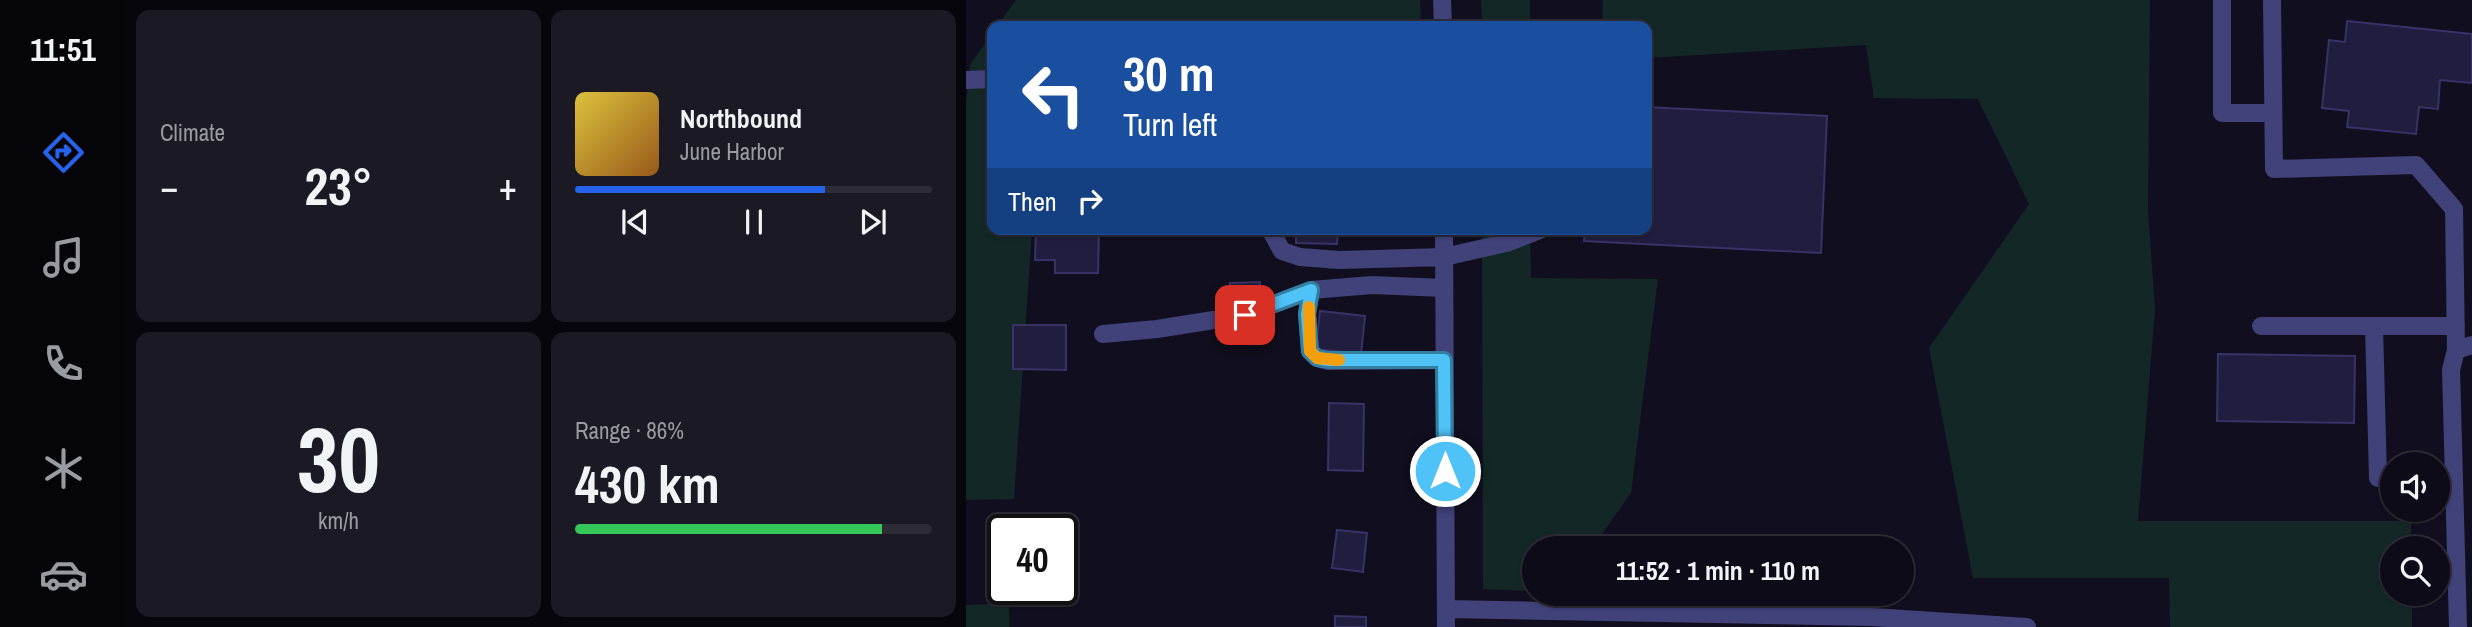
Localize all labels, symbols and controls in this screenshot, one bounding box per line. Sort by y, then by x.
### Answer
text: 11:51 [30,28,96,71]
text: 30 m [1123,40,1215,106]
icon: left [1008,49,1099,140]
text: Northbound [680,101,802,136]
text: Turn left [1123,103,1217,146]
text: Climate [160,117,225,148]
icon: directions [39,128,88,177]
text: June Harbor [680,136,784,167]
text: 23° [304,151,373,221]
text: − [160,161,178,212]
text: + [499,161,517,212]
icon: right [1071,182,1109,220]
text: Then [1008,184,1057,219]
icon: previous [616,203,654,241]
icon: pause [735,203,773,241]
icon: next [854,203,892,241]
icon: music [39,233,88,282]
pin [1215,285,1275,345]
icon: arrive [1226,296,1264,334]
icon: phone [39,339,88,388]
text: 30 [297,398,380,520]
text: Range · 86% [575,415,684,446]
position arrow [1408,434,1482,508]
icon: climate [39,444,88,493]
text: 430 km [575,449,720,519]
map controls [2380,452,2450,606]
button: sound [2380,452,2450,522]
text: km/h [318,505,359,536]
speed limit sign: 40 [987,514,1078,605]
button: search [2380,536,2450,606]
icon: car [39,550,88,599]
text: 11:52 · 1 min · 110 m [1616,553,1820,588]

